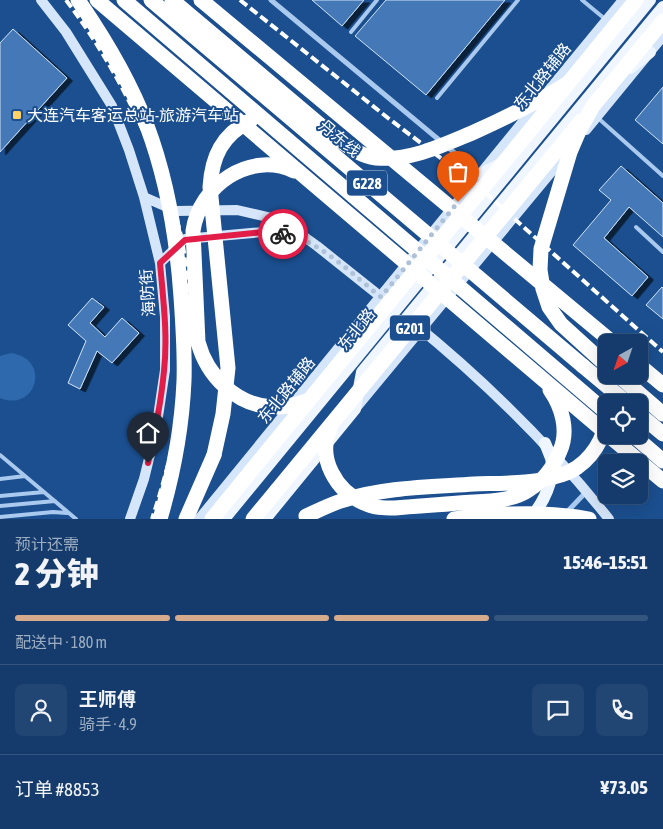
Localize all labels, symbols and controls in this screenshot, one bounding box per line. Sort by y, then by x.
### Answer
street label: 东北路辅路 [510,39,574,113]
place label: 大连汽车客运总站-旅游汽车站 [27,106,239,124]
marker: 大连汽车客运总站-旅游汽车站 [11,109,23,121]
street label: 丹东线 [316,116,364,160]
pin [437,151,479,202]
icon: bag [444,158,472,186]
road number: G228 [347,170,387,196]
courier [258,209,308,259]
icon: bike [269,220,297,248]
street label: 海防街 [136,268,158,318]
street label: 东北路 [334,305,378,353]
road number: G201 [390,316,430,340]
north arrow [598,334,648,384]
map controls [598,334,648,504]
street label: 东北路辅路 [254,353,318,427]
button: locate [598,394,648,444]
pin [127,412,169,463]
icon: home [134,419,162,447]
button: layers [598,454,648,504]
text: 预计还需 [15,535,79,553]
text: 15:46–15:51 [563,551,648,573]
text: 2 分钟 [15,555,98,592]
text: 配送中 · 180 m [15,633,107,651]
button: person [15,684,67,736]
button: chat [532,684,584,736]
button: phone [596,684,648,736]
text: 王师傅 [79,688,136,710]
text: 骑手 · 4.9 [79,715,137,733]
text: ¥73.05 [600,776,648,798]
text: 订单 #8853 [15,778,100,800]

